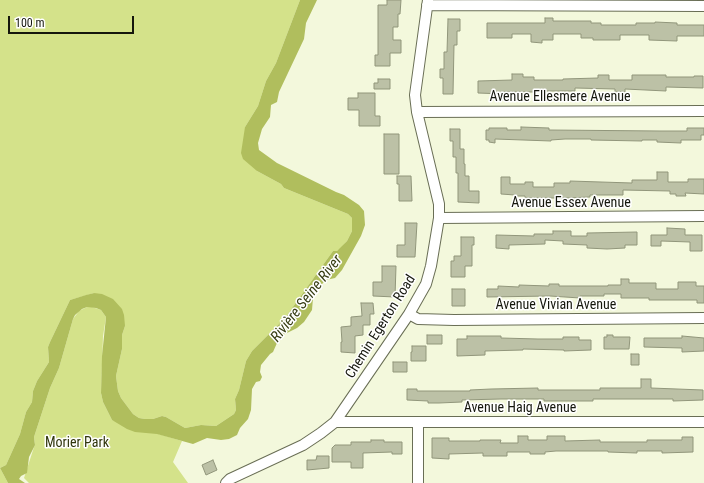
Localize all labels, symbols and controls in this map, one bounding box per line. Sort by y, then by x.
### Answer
scale bar [10,8,136,34]
text: 100 m [15,16,45,30]
street label: Avenue Ellesmere Avenue [489,89,631,105]
street label: Avenue Essex Avenue [511,195,631,211]
water label: Rivière Seine River [267,252,347,346]
street label: Chemin Egerton Road [342,272,420,382]
street label: Avenue Vivian Avenue [496,297,616,313]
street label: Avenue Haig Avenue [464,400,576,416]
park label: Morier Park [45,435,109,451]

